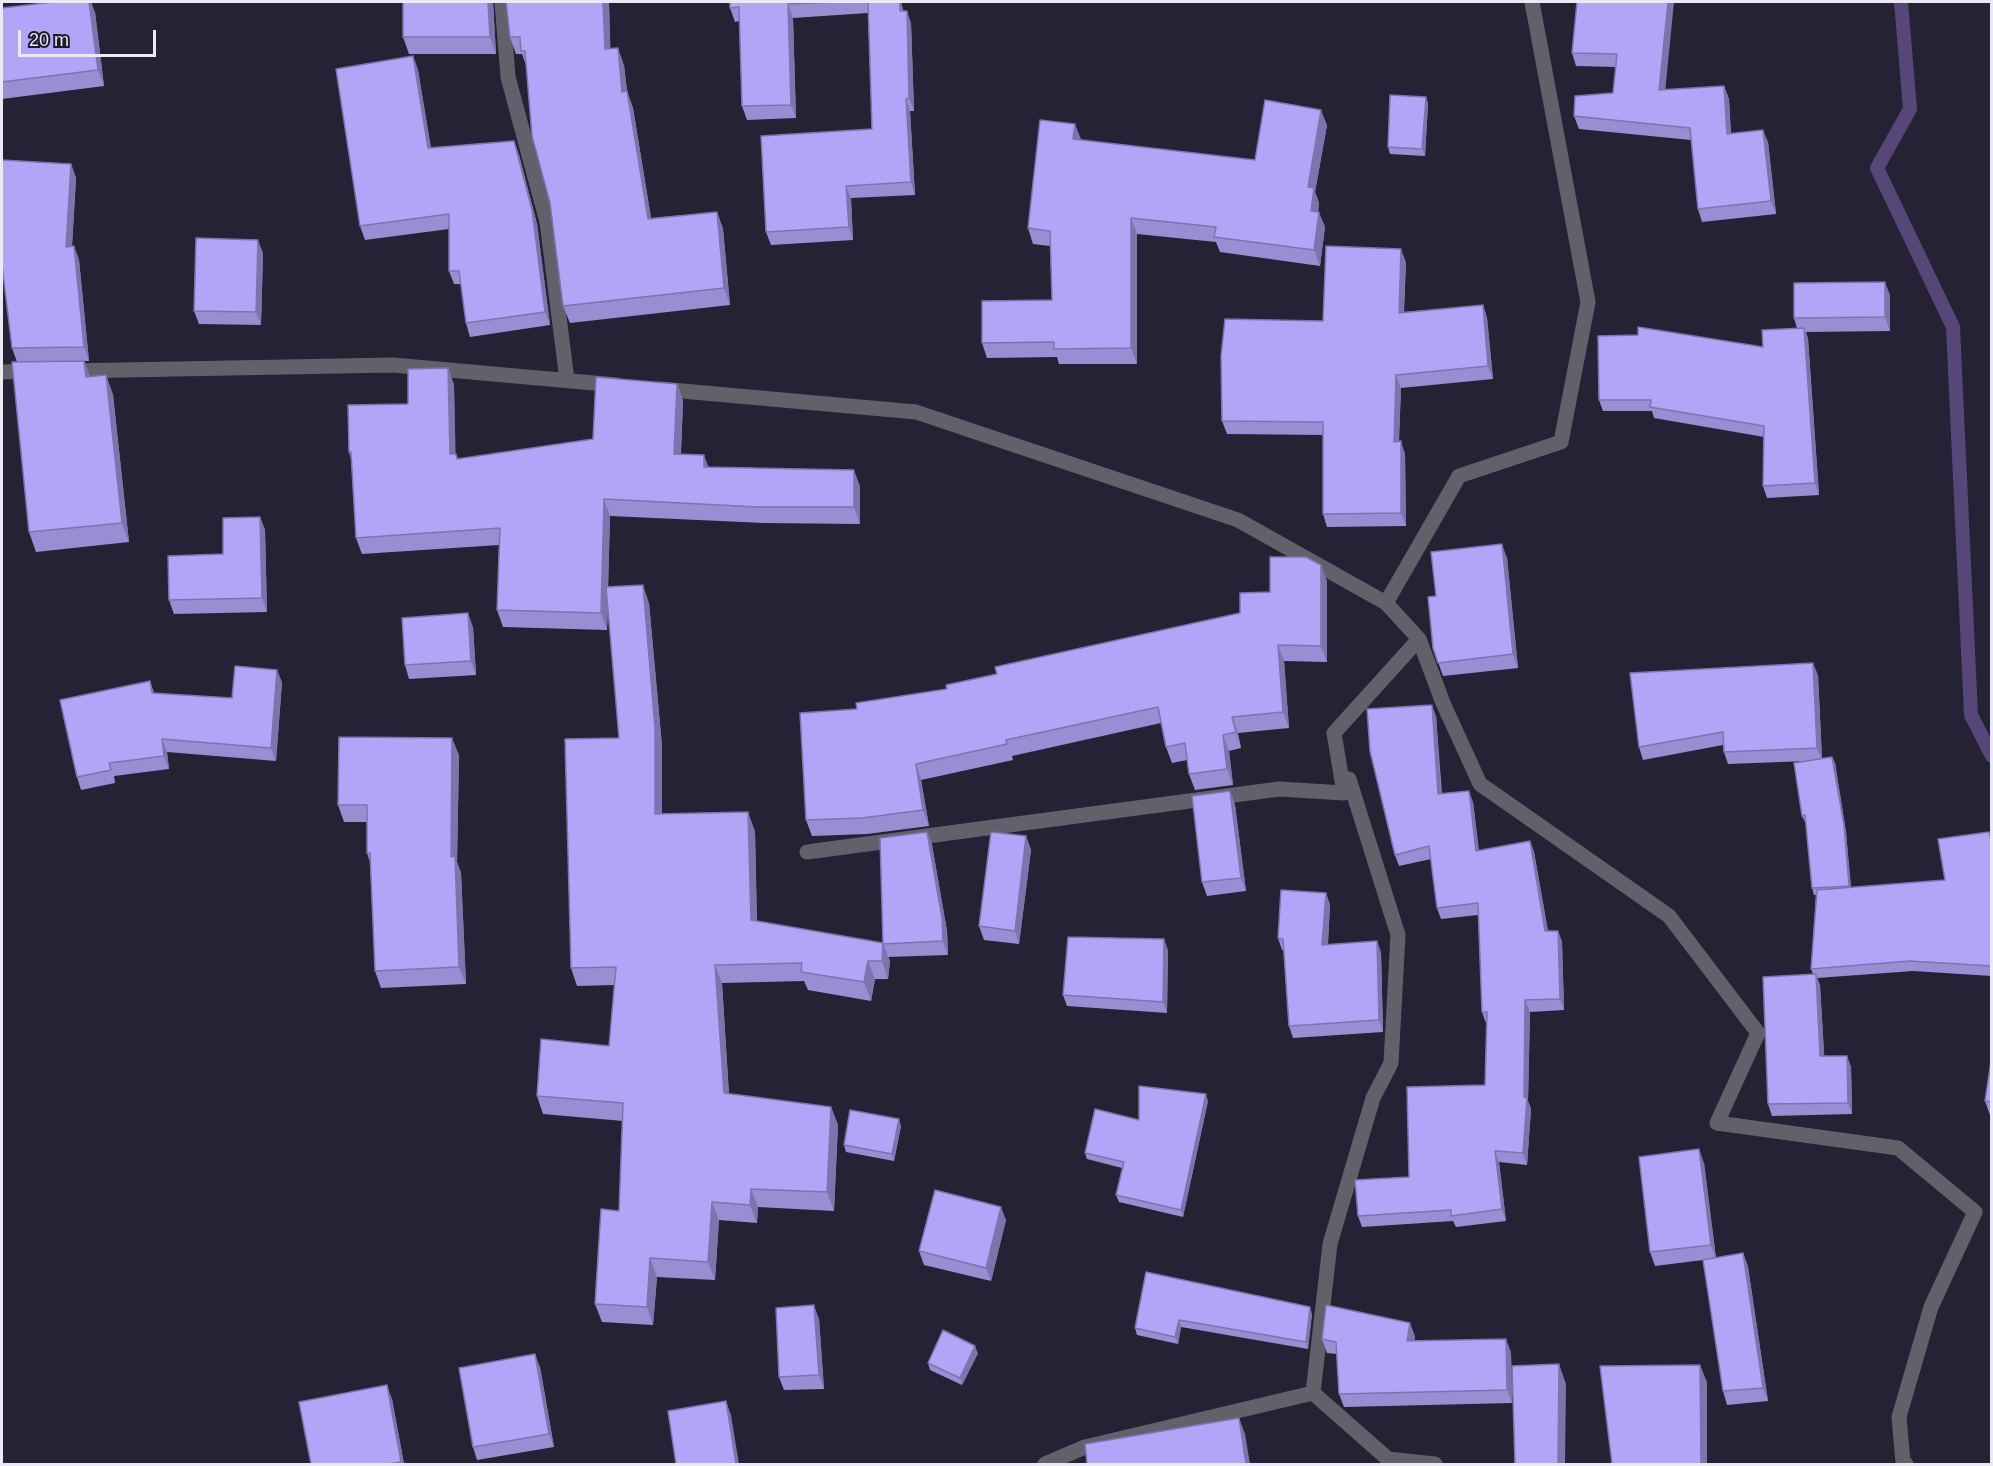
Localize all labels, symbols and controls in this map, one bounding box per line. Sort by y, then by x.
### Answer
scale bar [21,18,159,56]
text: 20 m [29,30,69,50]

